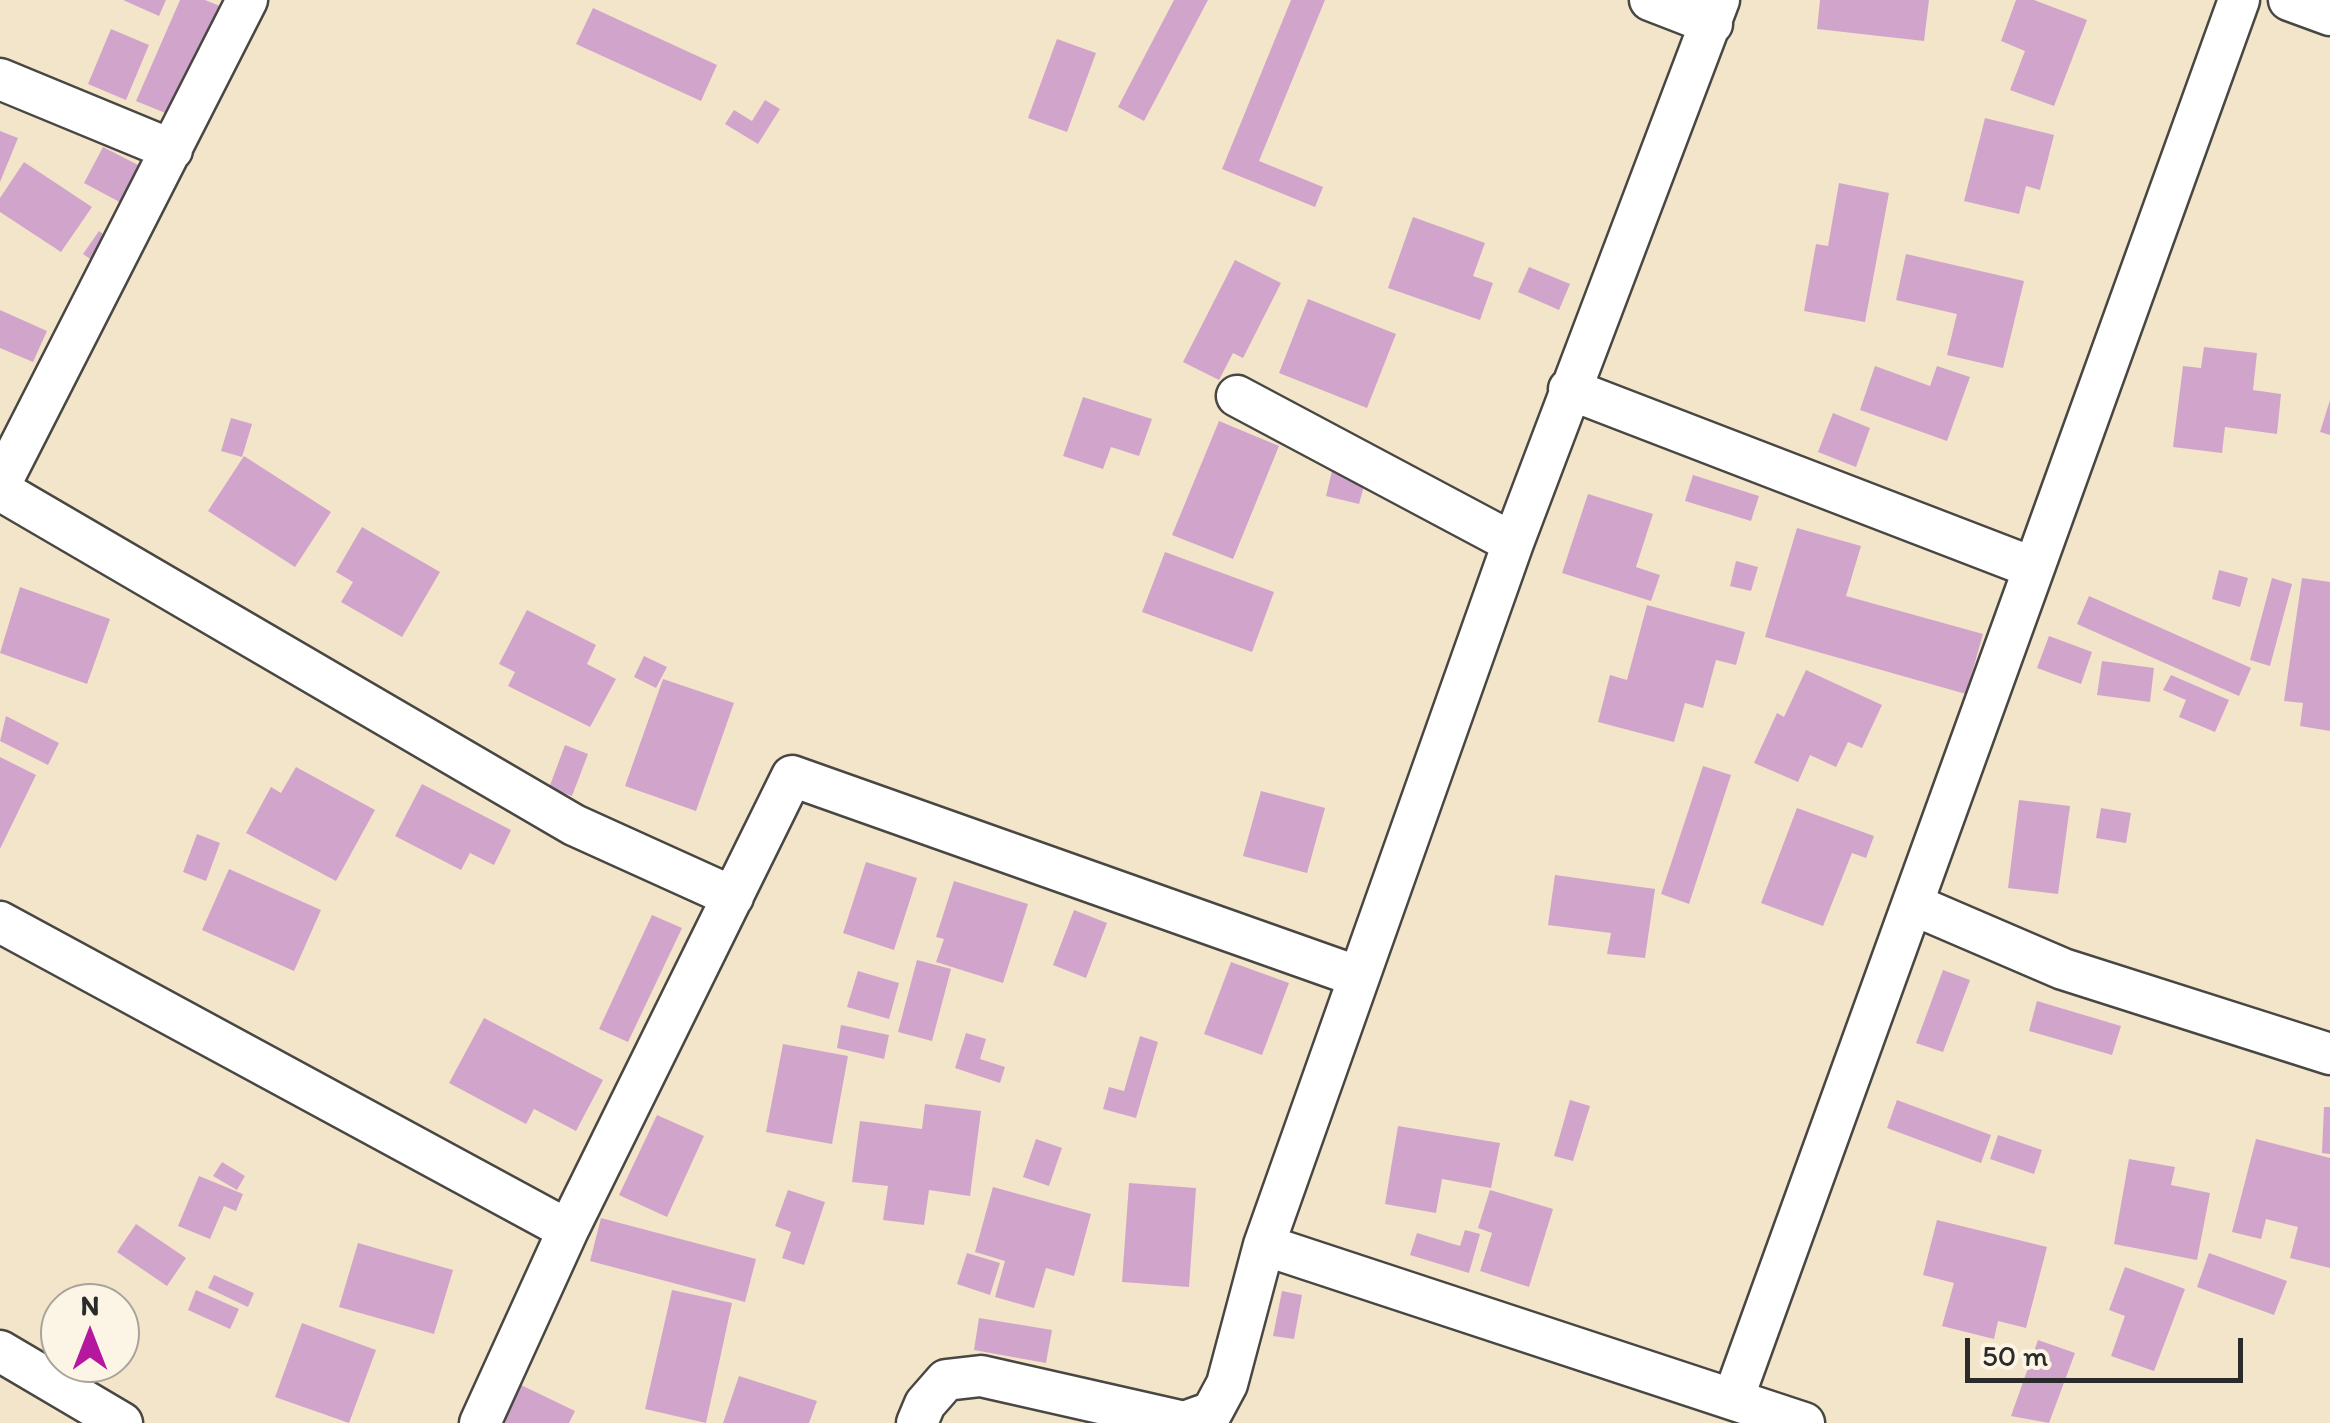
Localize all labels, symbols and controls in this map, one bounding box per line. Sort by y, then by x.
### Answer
north arrow [40,1283,140,1383]
text: N [81,1288,99,1322]
scale bar [1970,1318,2248,1380]
text: 50 m [1982,1337,2048,1374]

